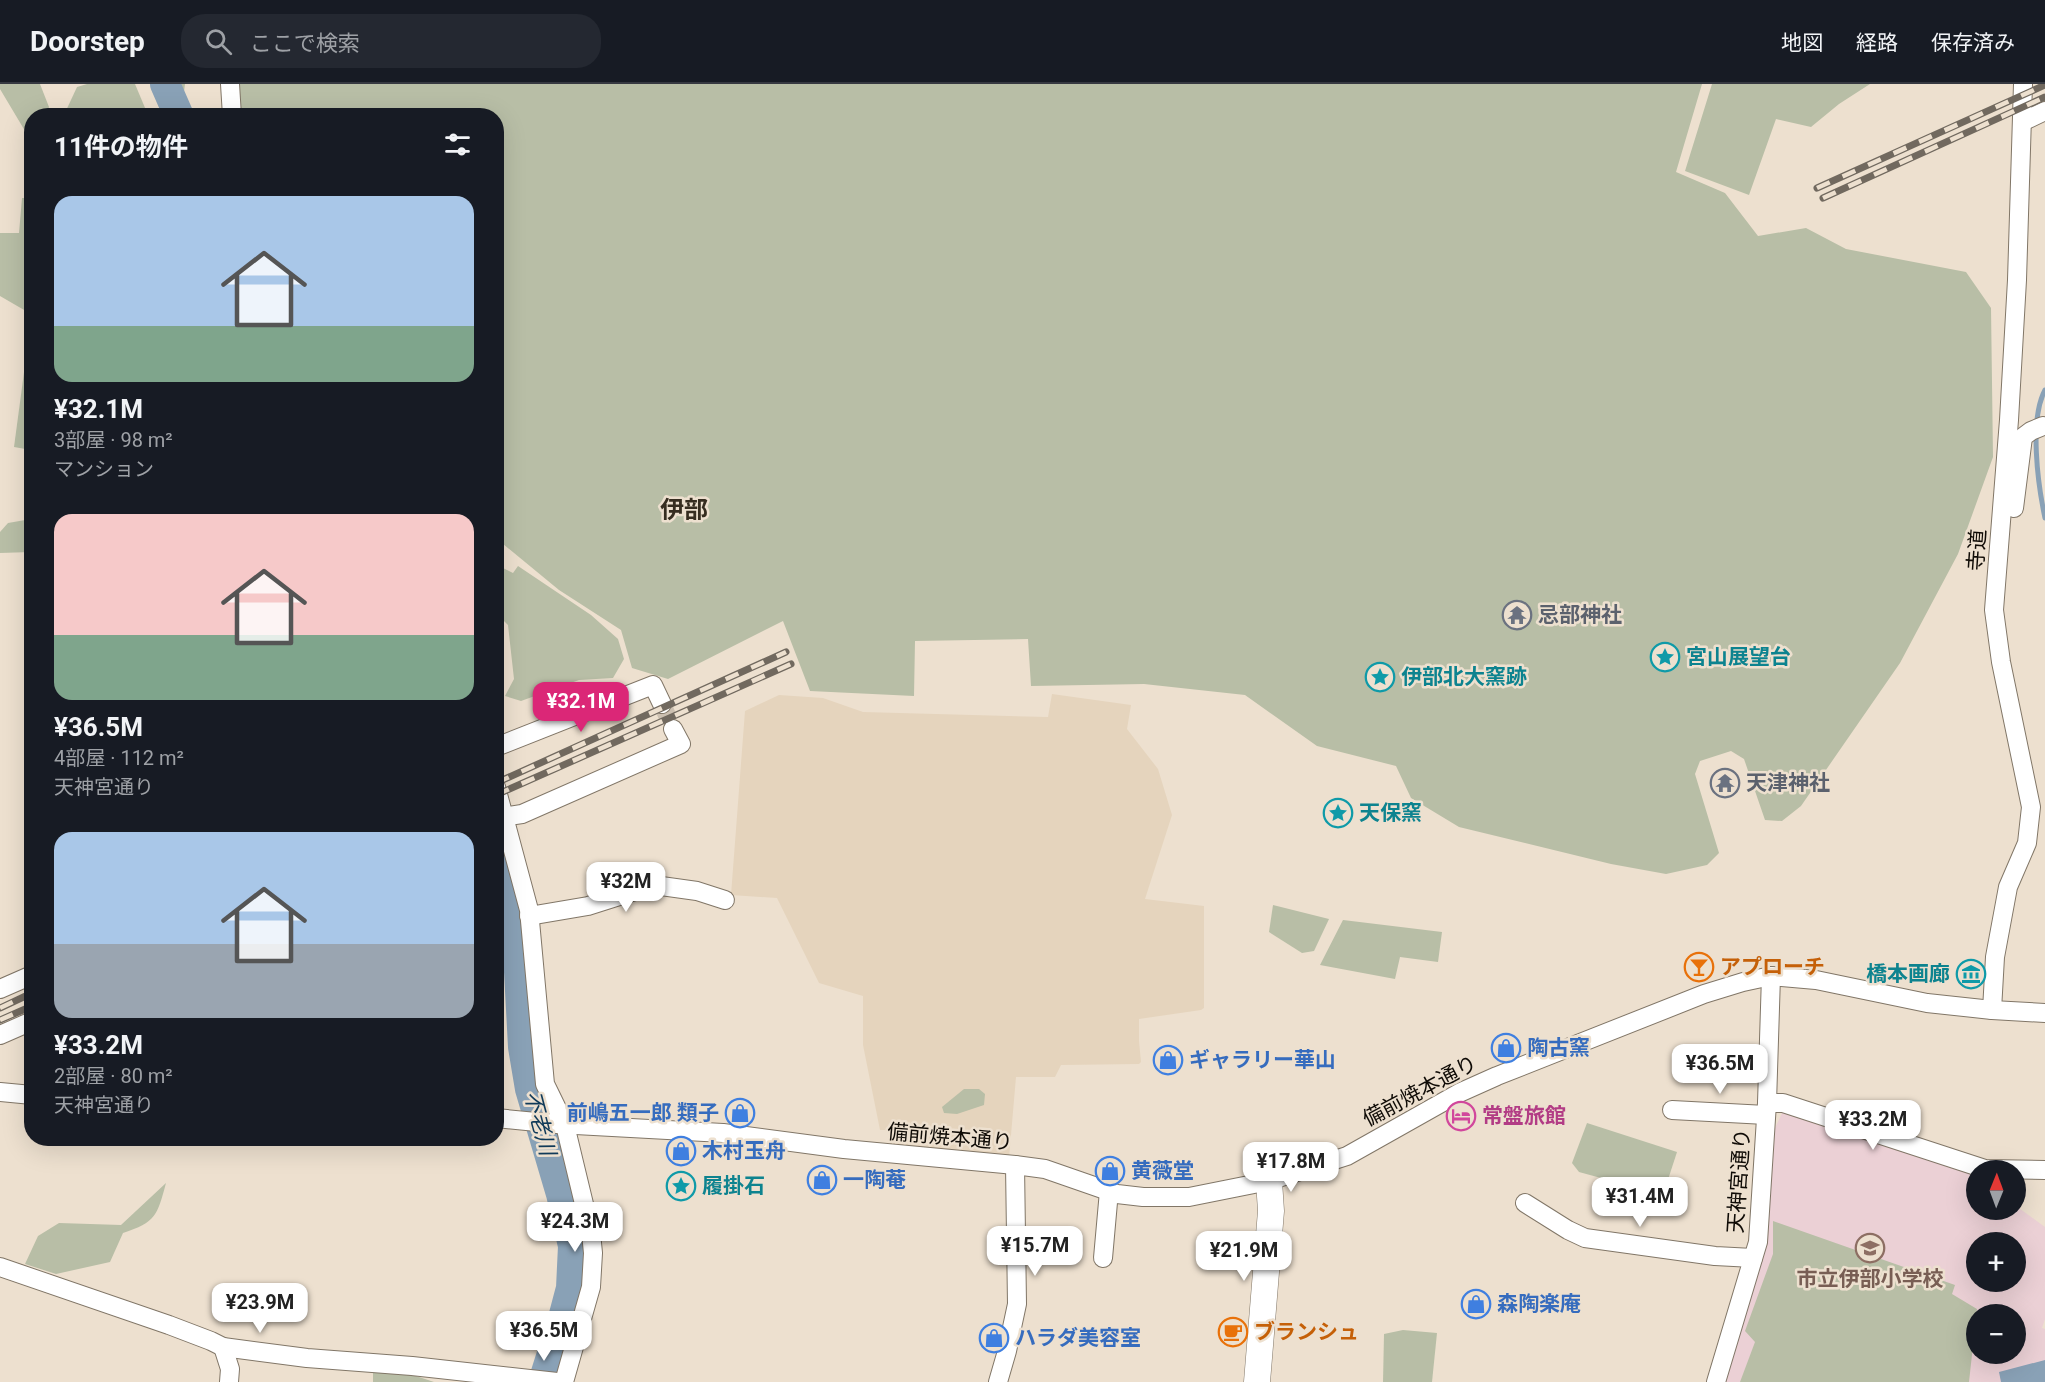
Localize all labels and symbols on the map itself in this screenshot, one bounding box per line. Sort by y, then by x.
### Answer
district label: 伊部 [660,496,708,524]
street label: 寺道 [1964,528,1990,572]
temple icon: 忌部神社 [1501,599,1533,631]
place label: 忌部神社 [1538,603,1622,627]
place icon: 宮山展望台 [1649,641,1681,673]
place label: 宮山展望台 [1686,645,1791,669]
place icon: 伊部北大窯跡 [1364,661,1396,693]
place label: 伊部北大窯跡 [1401,665,1527,689]
pin: ¥32.1M [532,682,630,733]
temple icon: 天津神社 [1709,767,1741,799]
place label: 天津神社 [1746,771,1830,795]
place icon: 天保窯 [1322,797,1354,829]
place label: 天保窯 [1359,801,1422,825]
pin: ¥32M [590,862,662,913]
bar icon: アプローチ [1683,951,1715,983]
place label: アプローチ [1720,955,1825,979]
museum icon: 橋本画廊 [1955,958,1987,990]
place label: 橋本画廊 [1866,962,1950,986]
shop icon: 陶古窯 [1490,1032,1522,1064]
place label: 陶古窯 [1527,1036,1590,1060]
shop icon: ギャラリー華山 [1152,1044,1184,1076]
pin: ¥36.5M [1671,1044,1769,1095]
place label: ギャラリー華山 [1189,1048,1336,1072]
street label: 備前焼本通り [1359,1051,1481,1131]
water label: 不老川 [519,1088,561,1160]
shop icon: 前嶋五一郎 類子 [724,1097,756,1129]
hotel icon: 常盤旅館 [1445,1100,1477,1132]
pin: ¥33.2M [1824,1100,1922,1151]
place label: 前嶋五一郎 類子 [567,1101,719,1125]
place label: 常盤旅館 [1482,1104,1566,1128]
street label: 備前焼本通り [886,1120,1014,1154]
street label: 天神宮通り [1723,1128,1755,1234]
shop icon: 木村玉舟 [665,1135,697,1167]
place label: 木村玉舟 [702,1139,786,1163]
pin: ¥17.8M [1242,1142,1340,1193]
shop icon: 黄薇堂 [1094,1155,1126,1187]
place label: 黄薇堂 [1131,1159,1194,1183]
north arrow [1966,1160,2026,1220]
shop icon: 一陶菴 [806,1164,838,1196]
place label: 一陶菴 [843,1168,906,1192]
place icon: 履掛石 [665,1170,697,1202]
place label: 履掛石 [702,1174,765,1198]
pin: ¥31.4M [1591,1177,1689,1228]
pin: ¥24.3M [526,1202,624,1253]
pin: ¥15.7M [986,1226,1084,1277]
pin: ¥21.9M [1195,1231,1293,1282]
school or university icon: 市立伊部小学校 [1854,1232,1886,1264]
place label: 市立伊部小学校 [1797,1267,1944,1291]
pin: ¥23.9M [211,1283,309,1334]
shop icon: 森陶楽庵 [1460,1288,1492,1320]
place label: 森陶楽庵 [1497,1292,1581,1316]
pin: ¥36.5M [495,1311,593,1362]
cafe icon: ブランシュ [1217,1316,1249,1348]
place label: ブランシュ [1254,1320,1359,1344]
shop icon: ハラダ美容室 [978,1322,1010,1354]
place label: ハラダ美容室 [1015,1326,1141,1350]

